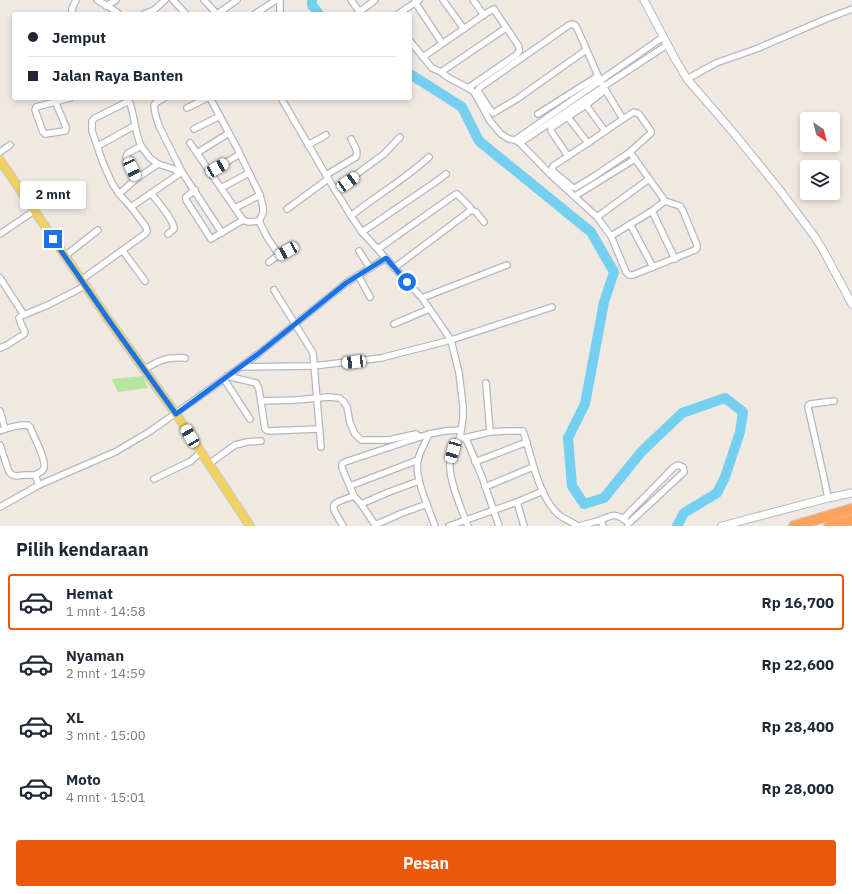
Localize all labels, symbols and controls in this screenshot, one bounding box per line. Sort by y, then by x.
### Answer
text: Jemput [52,28,106,47]
text: Jalan Raya Banten [52,66,183,85]
north arrow [800,112,840,152]
map controls [800,112,840,200]
car [121,156,143,182]
car [204,157,230,179]
button: layers [800,160,840,200]
car [335,170,361,194]
callout: 2 mnt [20,181,86,209]
text: 2 mnt [35,186,71,203]
route end [44,230,62,248]
car [274,240,300,262]
route start [398,273,416,291]
car [341,355,367,369]
car [179,423,201,449]
car [444,438,462,464]
text: Pilih kendaraan [16,538,149,561]
icon: car [18,584,54,620]
text: Hemat [66,584,113,603]
text: Rp 16,700 [762,593,834,612]
text: 1 mnt · 14:58 [66,603,146,620]
icon: car [18,646,54,682]
text: Nyaman [66,646,124,665]
text: Rp 22,600 [762,655,834,674]
text: 2 mnt · 14:59 [66,665,146,682]
icon: car [18,708,54,744]
text: XL [66,708,84,727]
text: Rp 28,400 [762,717,834,736]
text: 3 mnt · 15:00 [66,727,146,744]
icon: car [18,770,54,806]
text: Moto [66,770,101,789]
text: Rp 28,000 [762,779,834,798]
text: 4 mnt · 15:01 [66,789,146,806]
button: Pesan [16,840,836,886]

